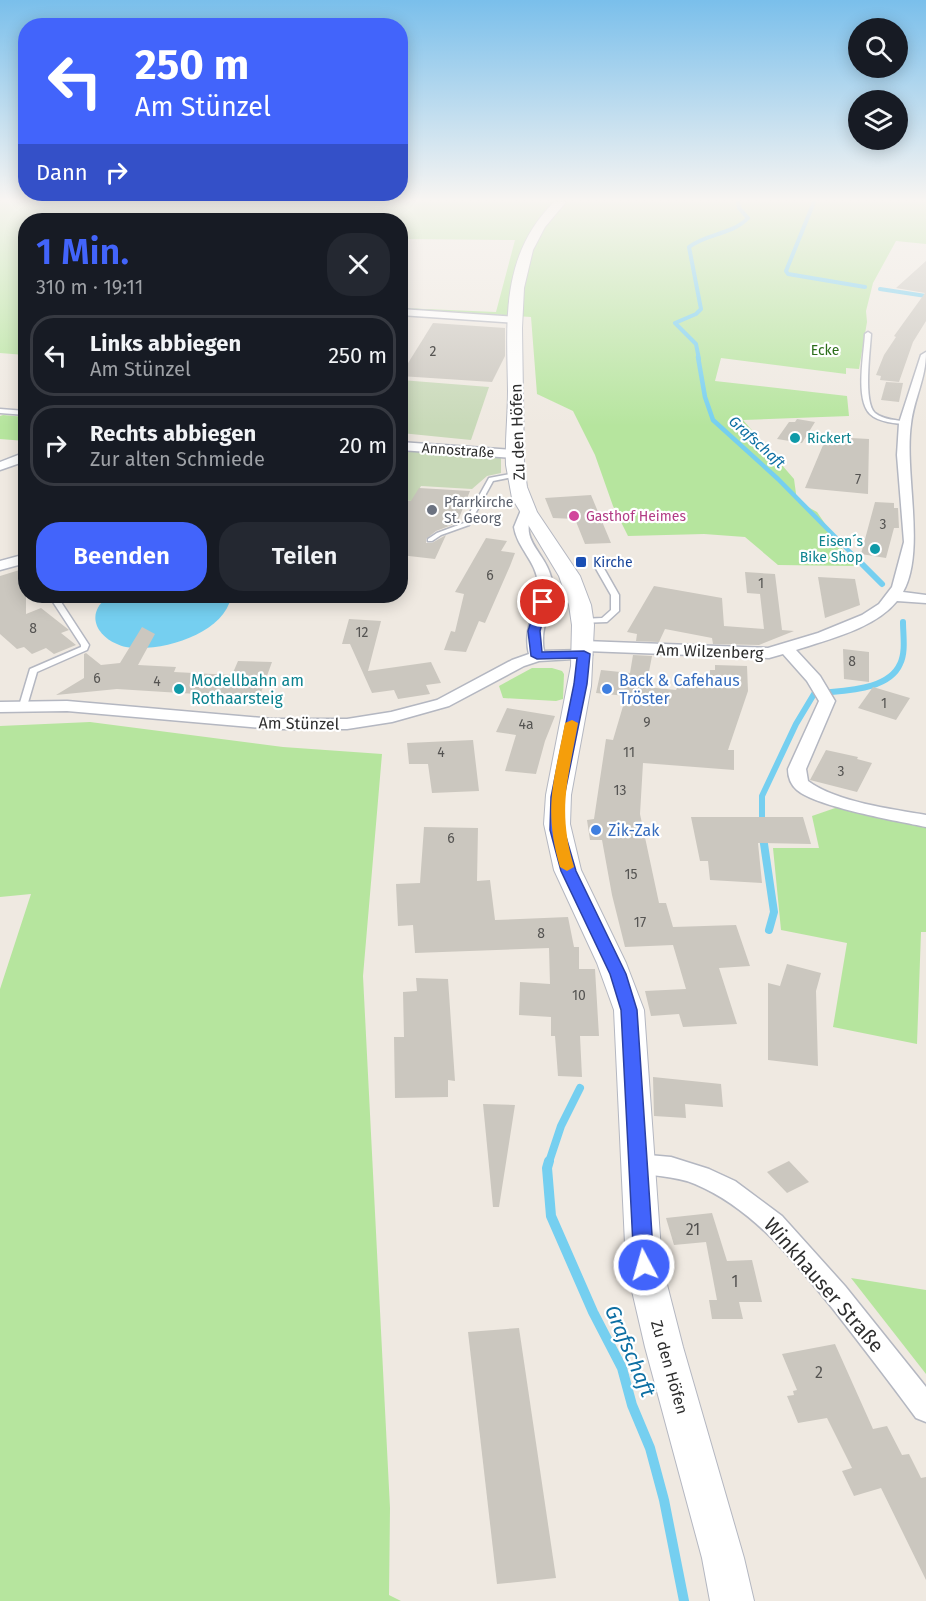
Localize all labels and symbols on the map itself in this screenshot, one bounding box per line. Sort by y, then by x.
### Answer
park label: Ecke [811,342,839,359]
house number: 2 [430,343,437,360]
street label: Zu den Höfen [506,383,529,481]
water label: Grafschaft [725,412,789,472]
place label: Rickert [807,430,852,447]
marker: Rickert [788,431,802,445]
street label: Annostraße [421,439,495,462]
house number: 7 [855,471,861,488]
place label: Pfarrkirche St. Georg [444,494,514,527]
marker: Pfarrkirche St. Georg [425,503,439,517]
place label: Gasthof Heimes [586,508,686,525]
marker: Gasthof Heimes [567,509,581,523]
house number: 3 [880,516,887,533]
place label: Eisen´s Bike Shop [800,533,863,566]
marker: Eisen´s Bike Shop [868,542,882,556]
place label: Kirche [593,554,633,571]
marker: Kirche [574,555,588,569]
house number: 6 [486,567,494,584]
house number: 1 [758,575,764,592]
pin [517,576,568,627]
house number: 8 [29,620,37,637]
house number: 12 [356,624,369,641]
street label: Am Wilzenberg [656,640,765,663]
house number: 8 [848,653,856,670]
house number: 6 [93,670,101,687]
place label: Modellbahn am Rothaarsteig [191,671,304,708]
place label: Back & Cafehaus Tröster [619,671,740,708]
house number: 4 [153,673,161,690]
marker: Modellbahn am Rothaarsteig [172,682,186,696]
marker: Back & Cafehaus Tröster [600,682,614,696]
house number: 1 [881,695,887,712]
street label: Am Stünzel [259,713,340,734]
house number: 9 [643,714,651,731]
house number: 4a [518,716,534,733]
house number: 4 [437,744,445,761]
house number: 11 [623,744,635,761]
house number: 3 [838,763,845,780]
house number: 13 [613,782,627,799]
place label: Zik-Zak [608,821,660,840]
marker: Zik-Zak [589,823,603,837]
house number: 6 [447,830,455,847]
house number: 15 [624,866,638,883]
house number: 17 [634,914,646,931]
house number: 8 [537,925,545,942]
house number: 10 [572,987,586,1004]
street label: Winkhauser Straße [759,1213,889,1357]
house number: 21 [686,1220,700,1239]
position arrow [612,1233,676,1297]
house number: 1 [732,1272,738,1291]
water label: Grafschaft [599,1301,661,1401]
street label: Zu den Höfen [647,1318,692,1416]
house number: 2 [815,1363,823,1382]

